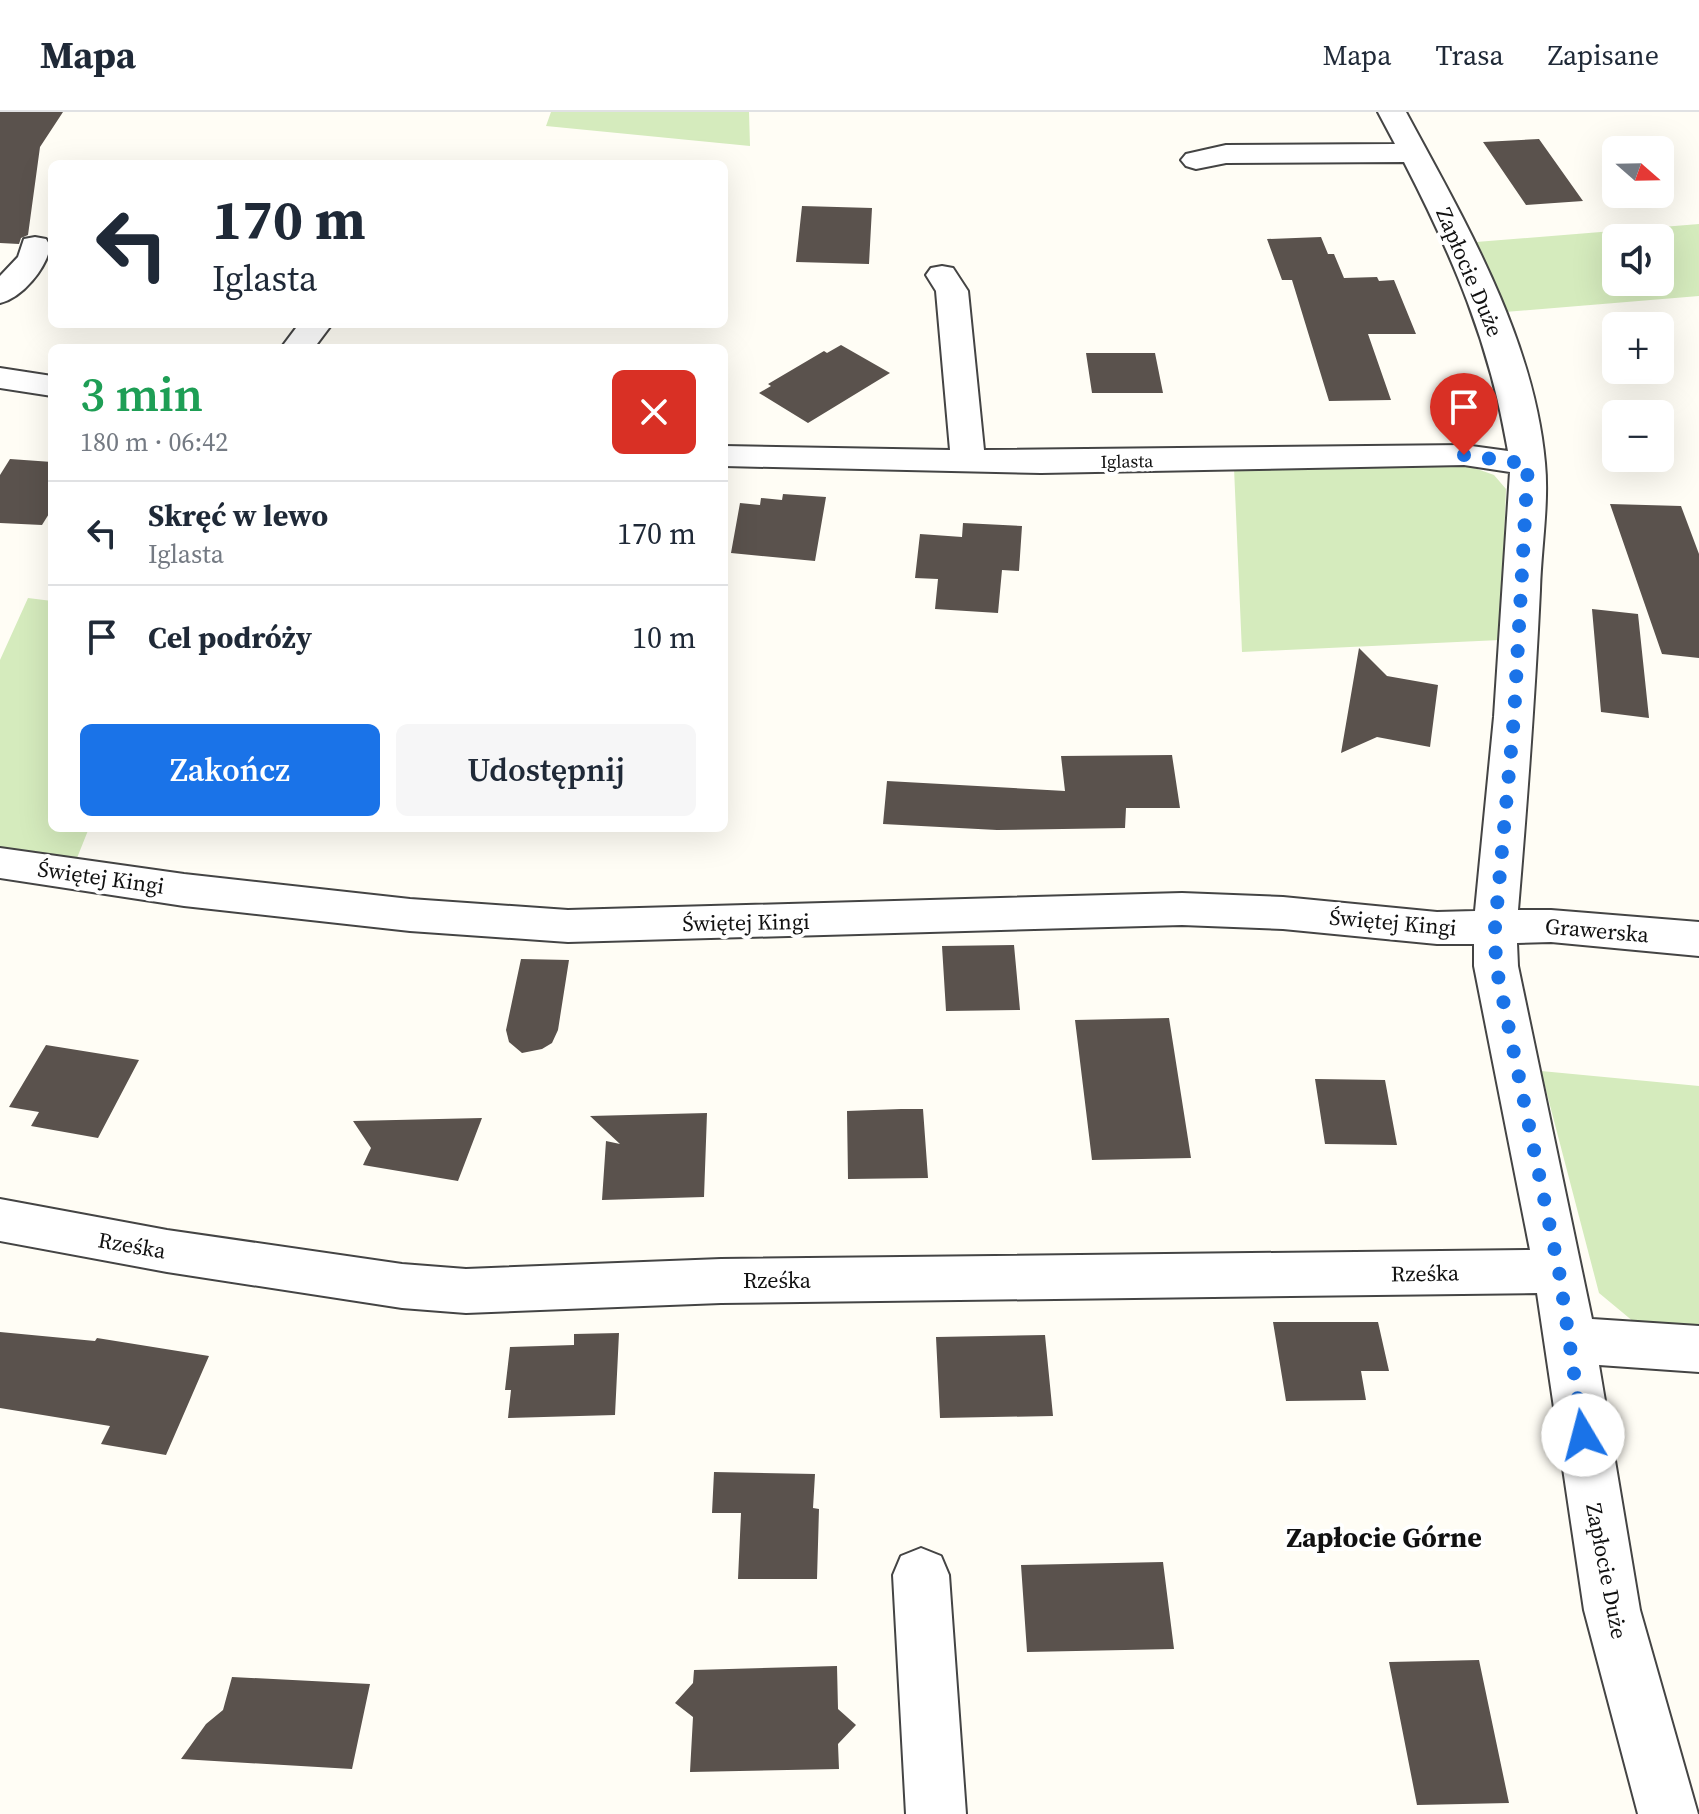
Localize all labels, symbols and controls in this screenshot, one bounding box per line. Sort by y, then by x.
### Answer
text: Mapa [40,29,136,81]
text: Mapa [1322,36,1391,74]
text: Trasa [1435,36,1504,74]
text: Zapisane [1548,36,1659,74]
north arrow [1602,136,1674,208]
map controls [1602,136,1674,472]
text: 170 m [212,181,366,258]
icon: left [80,192,184,296]
street label: Zapłocie Duże [1429,203,1511,341]
button: sound [1602,224,1674,296]
text: Iglasta [212,254,317,303]
button: + [1602,312,1674,384]
text: 3 min [80,361,203,427]
button: close [612,370,696,454]
pin [1430,373,1498,455]
icon: arrive [1442,385,1486,429]
button: − [1602,400,1674,472]
text: 180 m · 06:42 [80,424,228,460]
street label: Iglasta [1100,448,1154,474]
text: Skręć w lewo [148,495,328,536]
icon: left [80,511,124,555]
text: 170 m [617,513,696,554]
text: Iglasta [148,536,224,572]
icon: arrive [80,615,124,659]
text: Cel podróży [148,617,312,658]
text: 10 m [632,617,696,658]
button: Zakończ [80,724,380,816]
button: Udostępnij [396,724,696,816]
street label: Świętej Kingi [36,853,166,901]
street label: Świętej Kingi [1328,902,1458,942]
street label: Świętej Kingi [682,906,810,938]
street label: Grawerska [1544,911,1651,950]
street label: Rześka [96,1224,169,1266]
street label: Rześka [1391,1257,1460,1289]
street label: Rześka [743,1265,812,1295]
position arrow [1541,1393,1625,1477]
street label: Zapłocie Duże [1579,1501,1635,1641]
district label: Zapłocie Górne [1286,1518,1482,1556]

